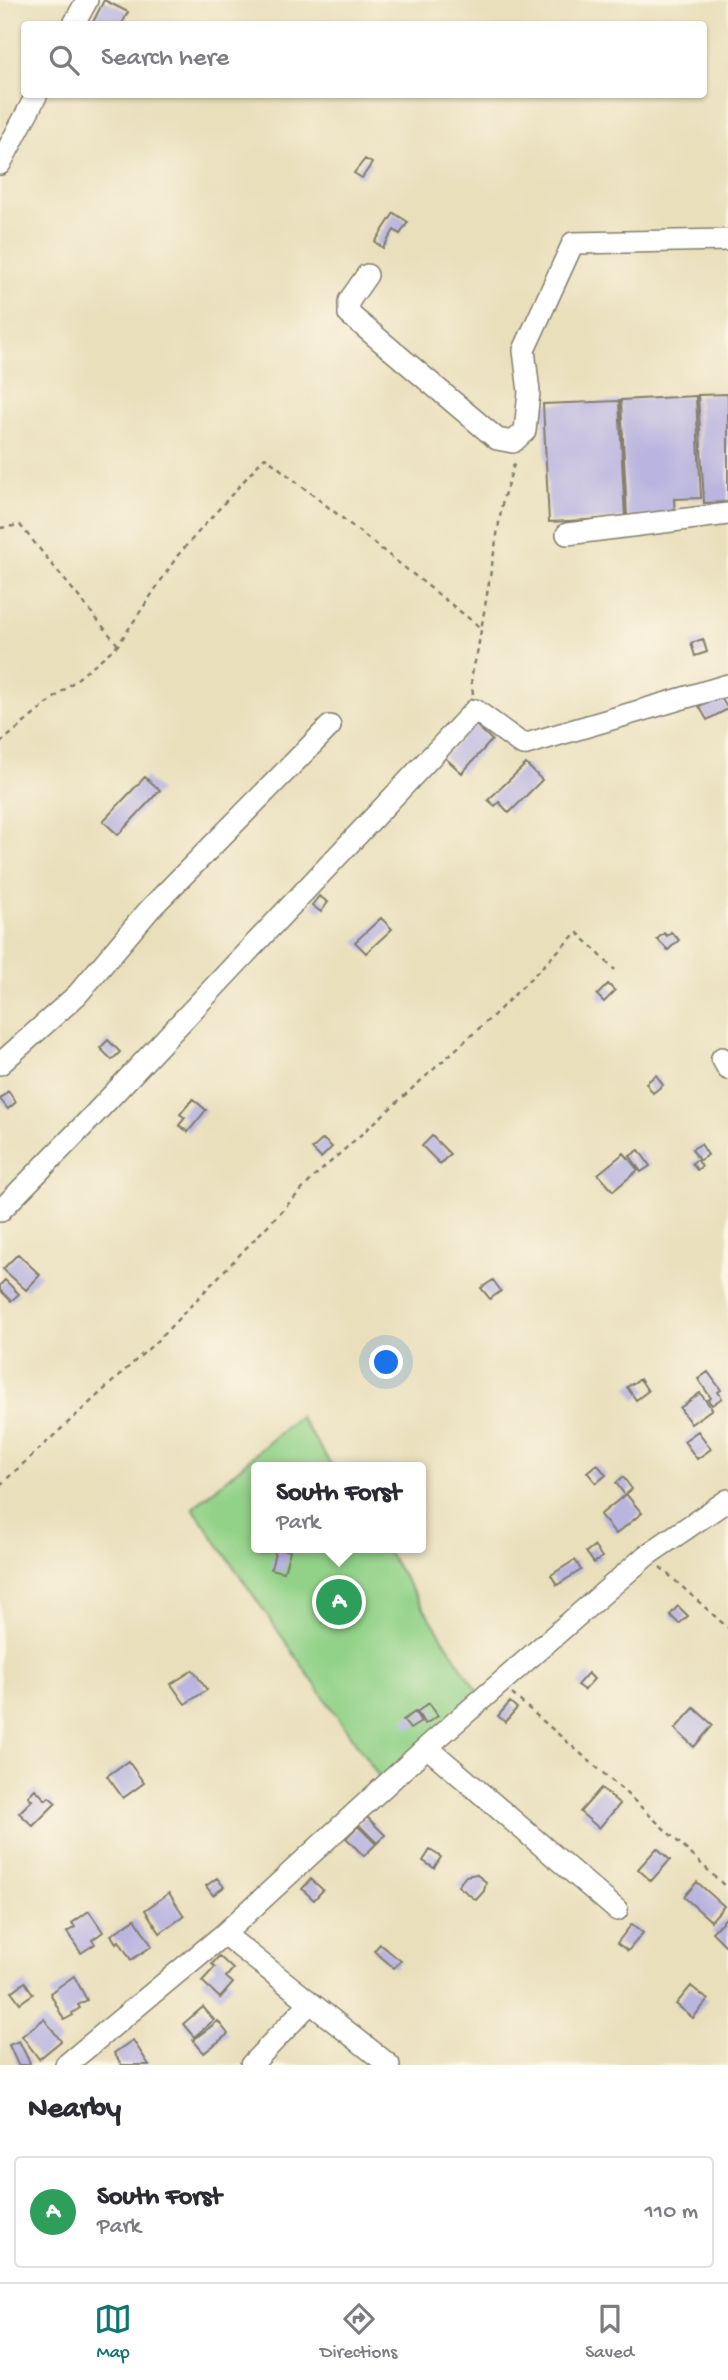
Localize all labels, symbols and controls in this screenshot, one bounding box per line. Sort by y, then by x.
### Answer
search box [21,21,707,98]
icon: search [45,41,83,79]
text: Search here [101,44,229,75]
your location [369,1345,403,1379]
popup [251,1462,426,1553]
text: South Forst [276,1479,401,1510]
text: Park [276,1510,320,1537]
pin: A [316,1576,362,1628]
text: Nearby [28,2093,121,2128]
text: South Forst [97,2183,222,2214]
text: A [46,2199,60,2226]
text: 110 m [645,2199,698,2226]
text: Park [97,2214,141,2241]
tab: Map [94,2300,132,2365]
tab: Directions [320,2300,397,2365]
tab: Saved [585,2300,634,2365]

